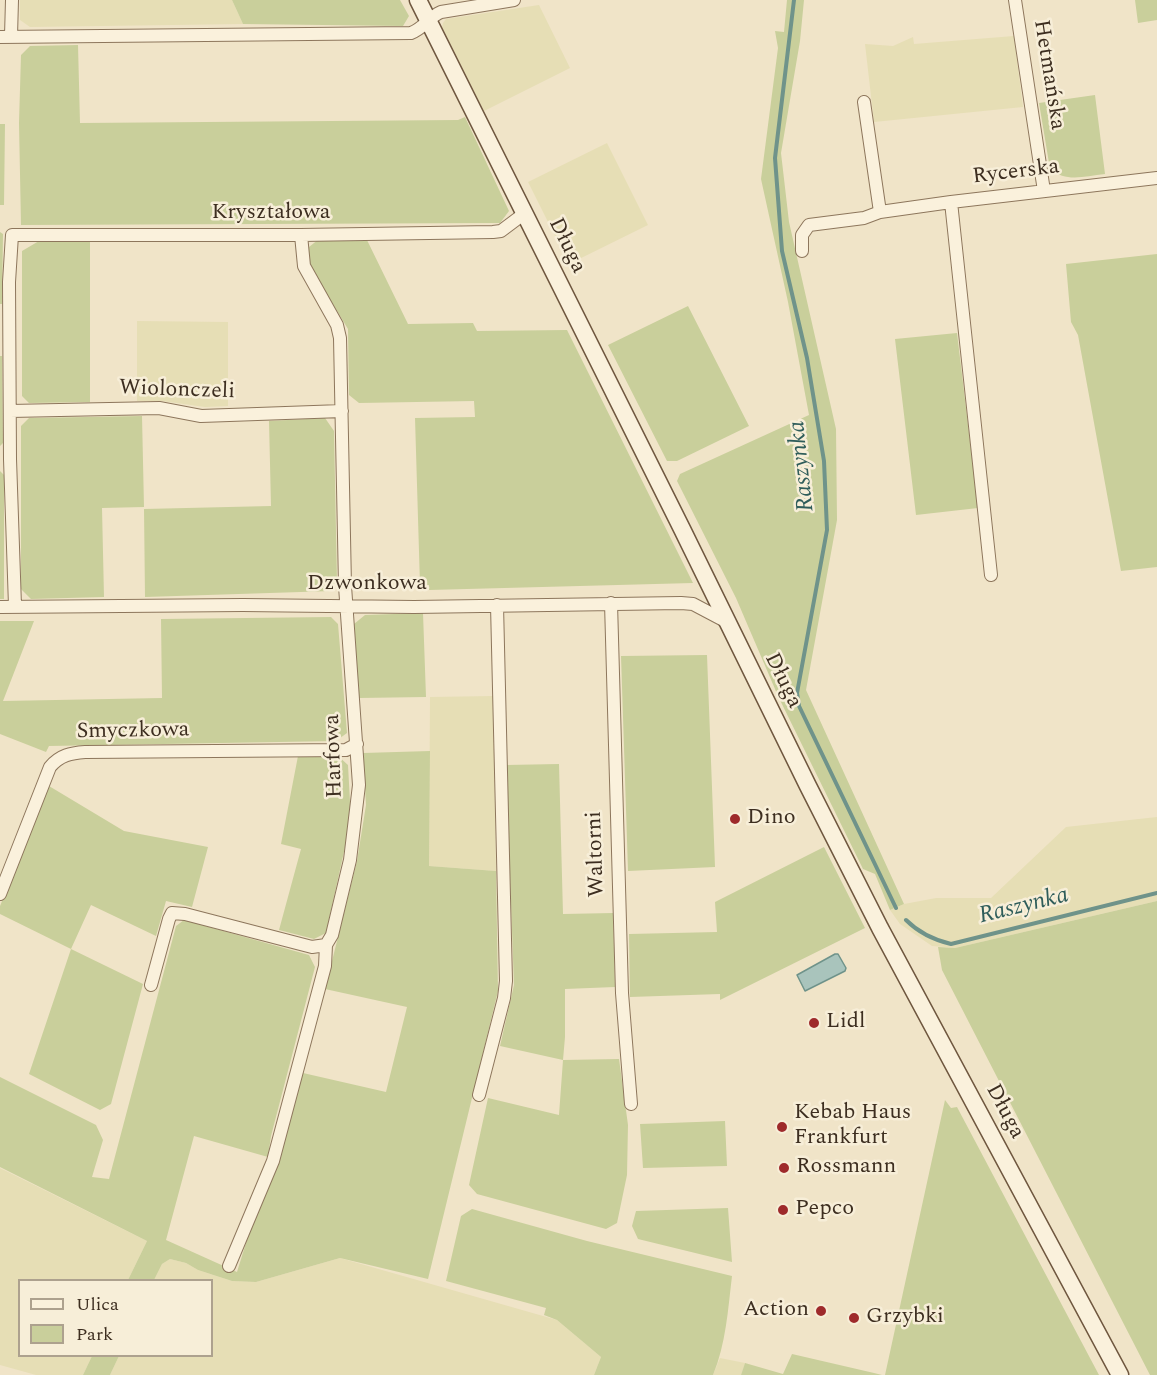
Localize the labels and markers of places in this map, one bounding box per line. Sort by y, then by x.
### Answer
place label: Dino [747,806,796,832]
marker: Dino [728,812,742,826]
place label: Lidl [826,1010,866,1036]
marker: Lidl [807,1016,821,1030]
place label: Kebab Haus Frankfurt [794,1101,911,1152]
marker: Kebab Haus Frankfurt [775,1120,789,1134]
place label: Rossmann [796,1155,896,1181]
marker: Rossmann [777,1161,791,1175]
place label: Pepco [795,1197,854,1223]
marker: Pepco [776,1203,790,1217]
place label: Action [743,1298,809,1324]
marker: Action [814,1304,828,1318]
place label: Grzybki [866,1305,944,1331]
marker: Grzybki [847,1311,861,1325]

